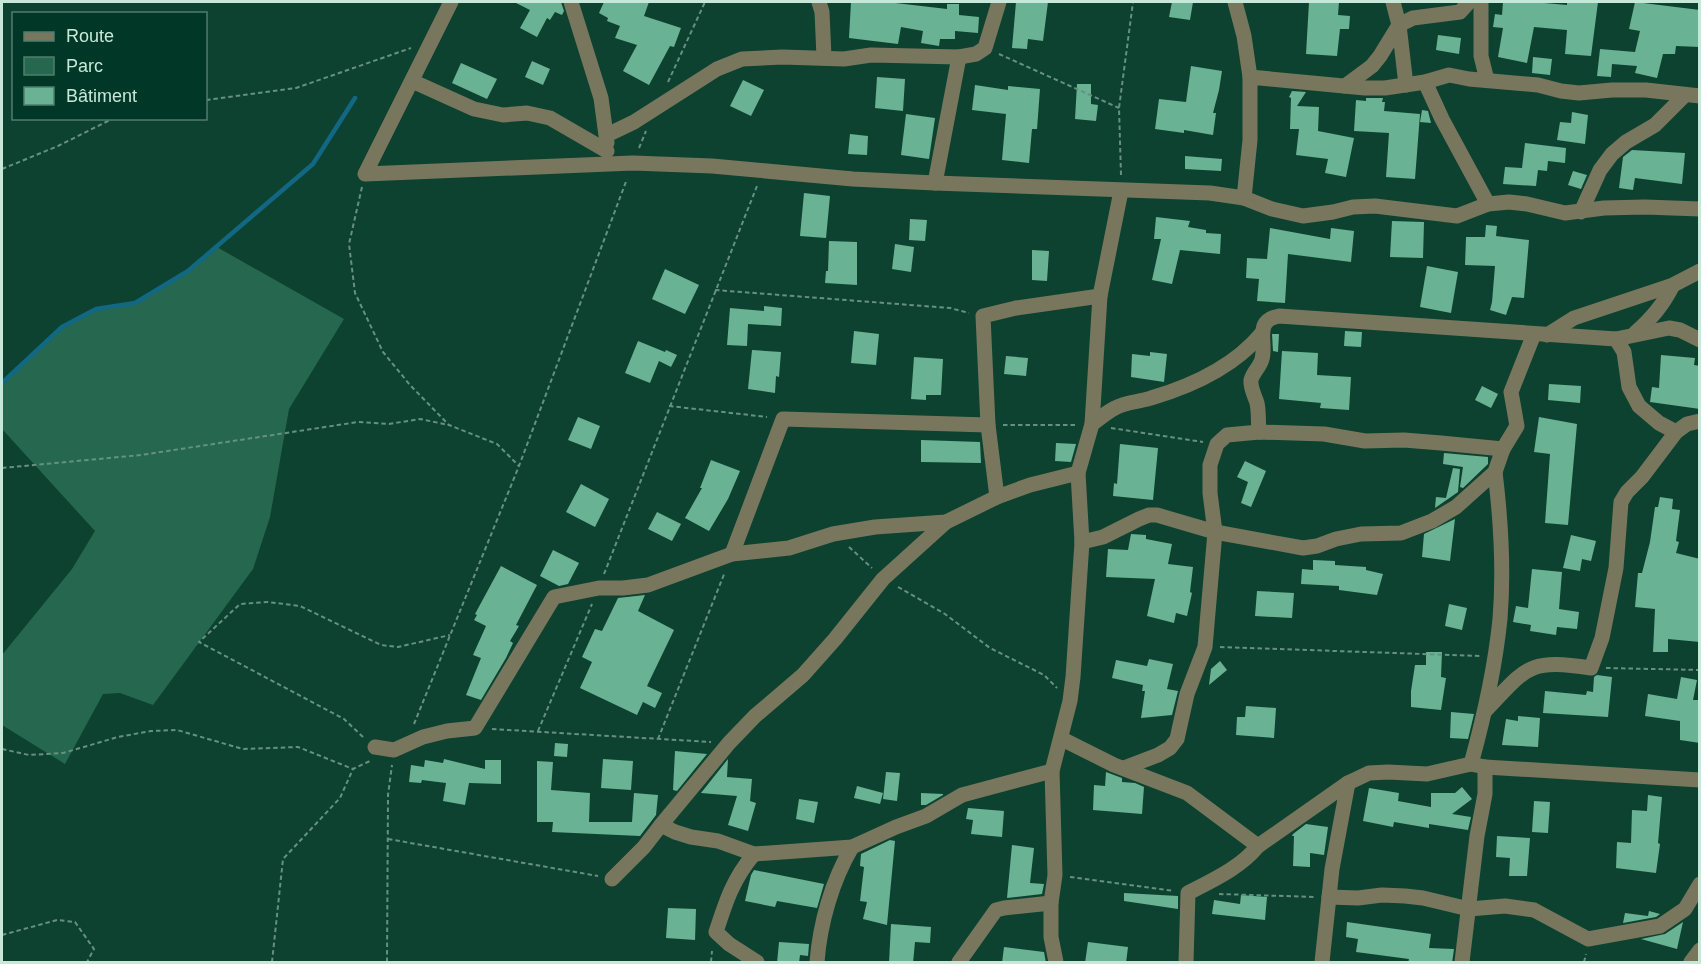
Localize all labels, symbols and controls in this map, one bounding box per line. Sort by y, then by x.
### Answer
legend [12,12,207,120]
text: Route [66,26,114,46]
text: Parc [66,56,103,76]
text: Bâtiment [66,86,137,106]

